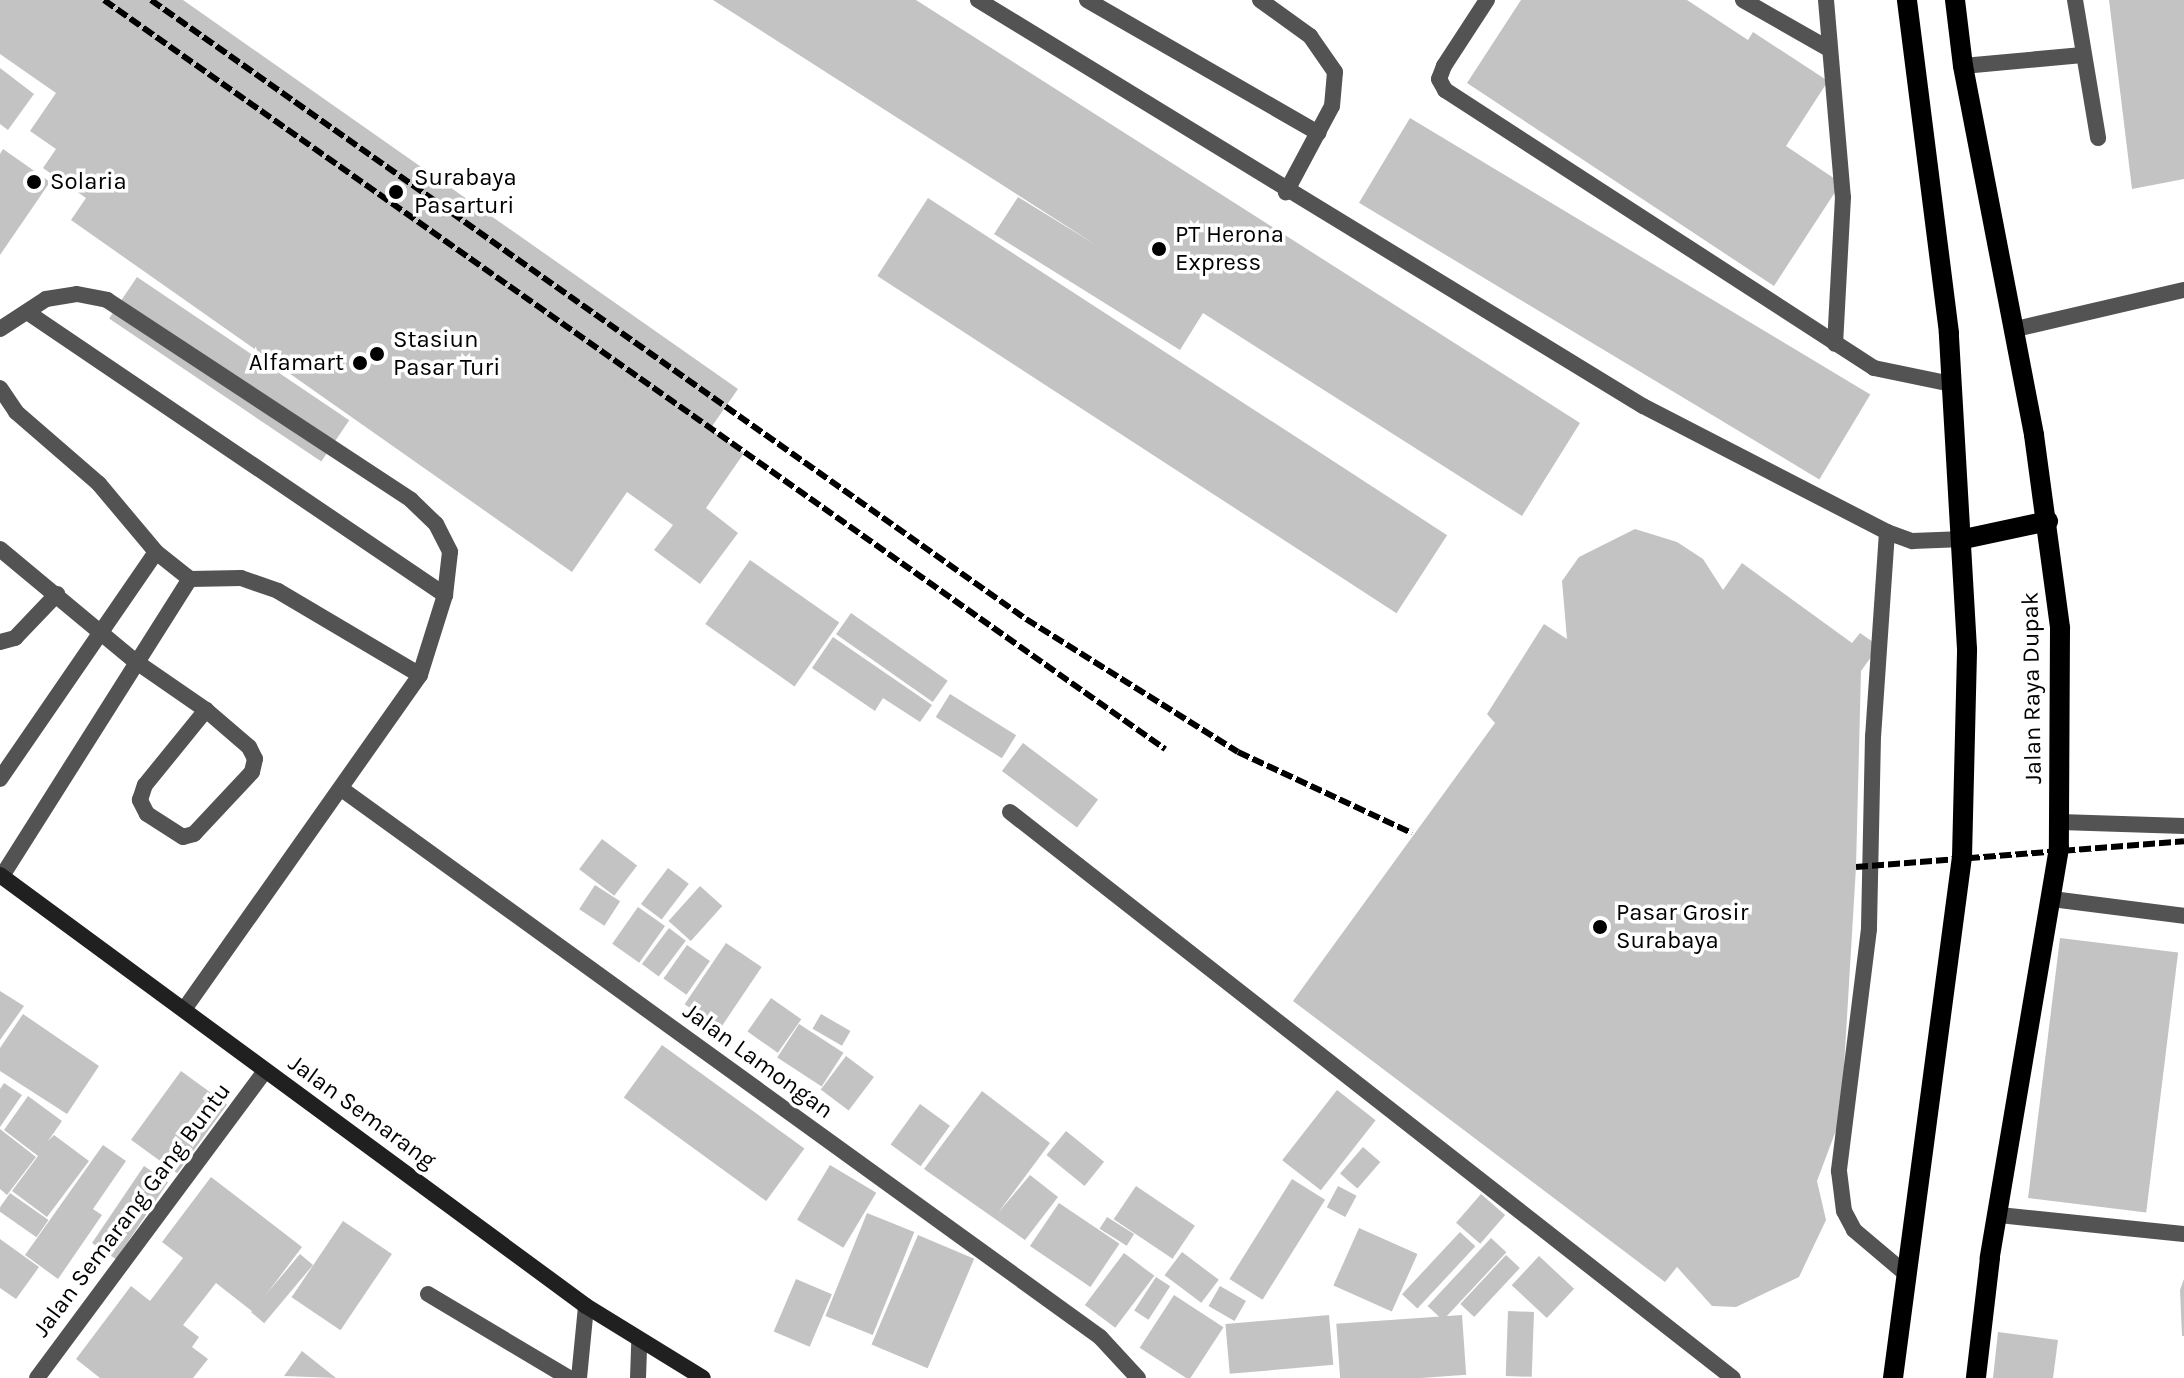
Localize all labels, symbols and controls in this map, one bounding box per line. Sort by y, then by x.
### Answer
place label: Surabaya Pasarturi [414,164,517,220]
place label: Solaria [50,168,127,196]
marker: Solaria [25,173,43,191]
marker: Surabaya Pasarturi [385,181,407,203]
place label: PT Herona Express [1175,221,1284,277]
marker: PT Herona Express [1150,240,1168,258]
place label: Stasiun Pasar Turi [393,326,500,382]
marker: Stasiun Pasar Turi [368,345,386,363]
place label: Alfamart [249,349,344,377]
marker: Alfamart [351,354,369,372]
street label: Jalan Raya Dupak [2016,592,2048,784]
place label: Pasar Grosir Surabaya [1616,899,1748,955]
marker: Pasar Grosir Surabaya [1591,918,1609,936]
street label: Jalan Lamongan [677,997,839,1125]
street label: Jalan Semarang [283,1049,441,1175]
street label: Jalan Semarang Gang Buntu [27,1077,237,1343]

